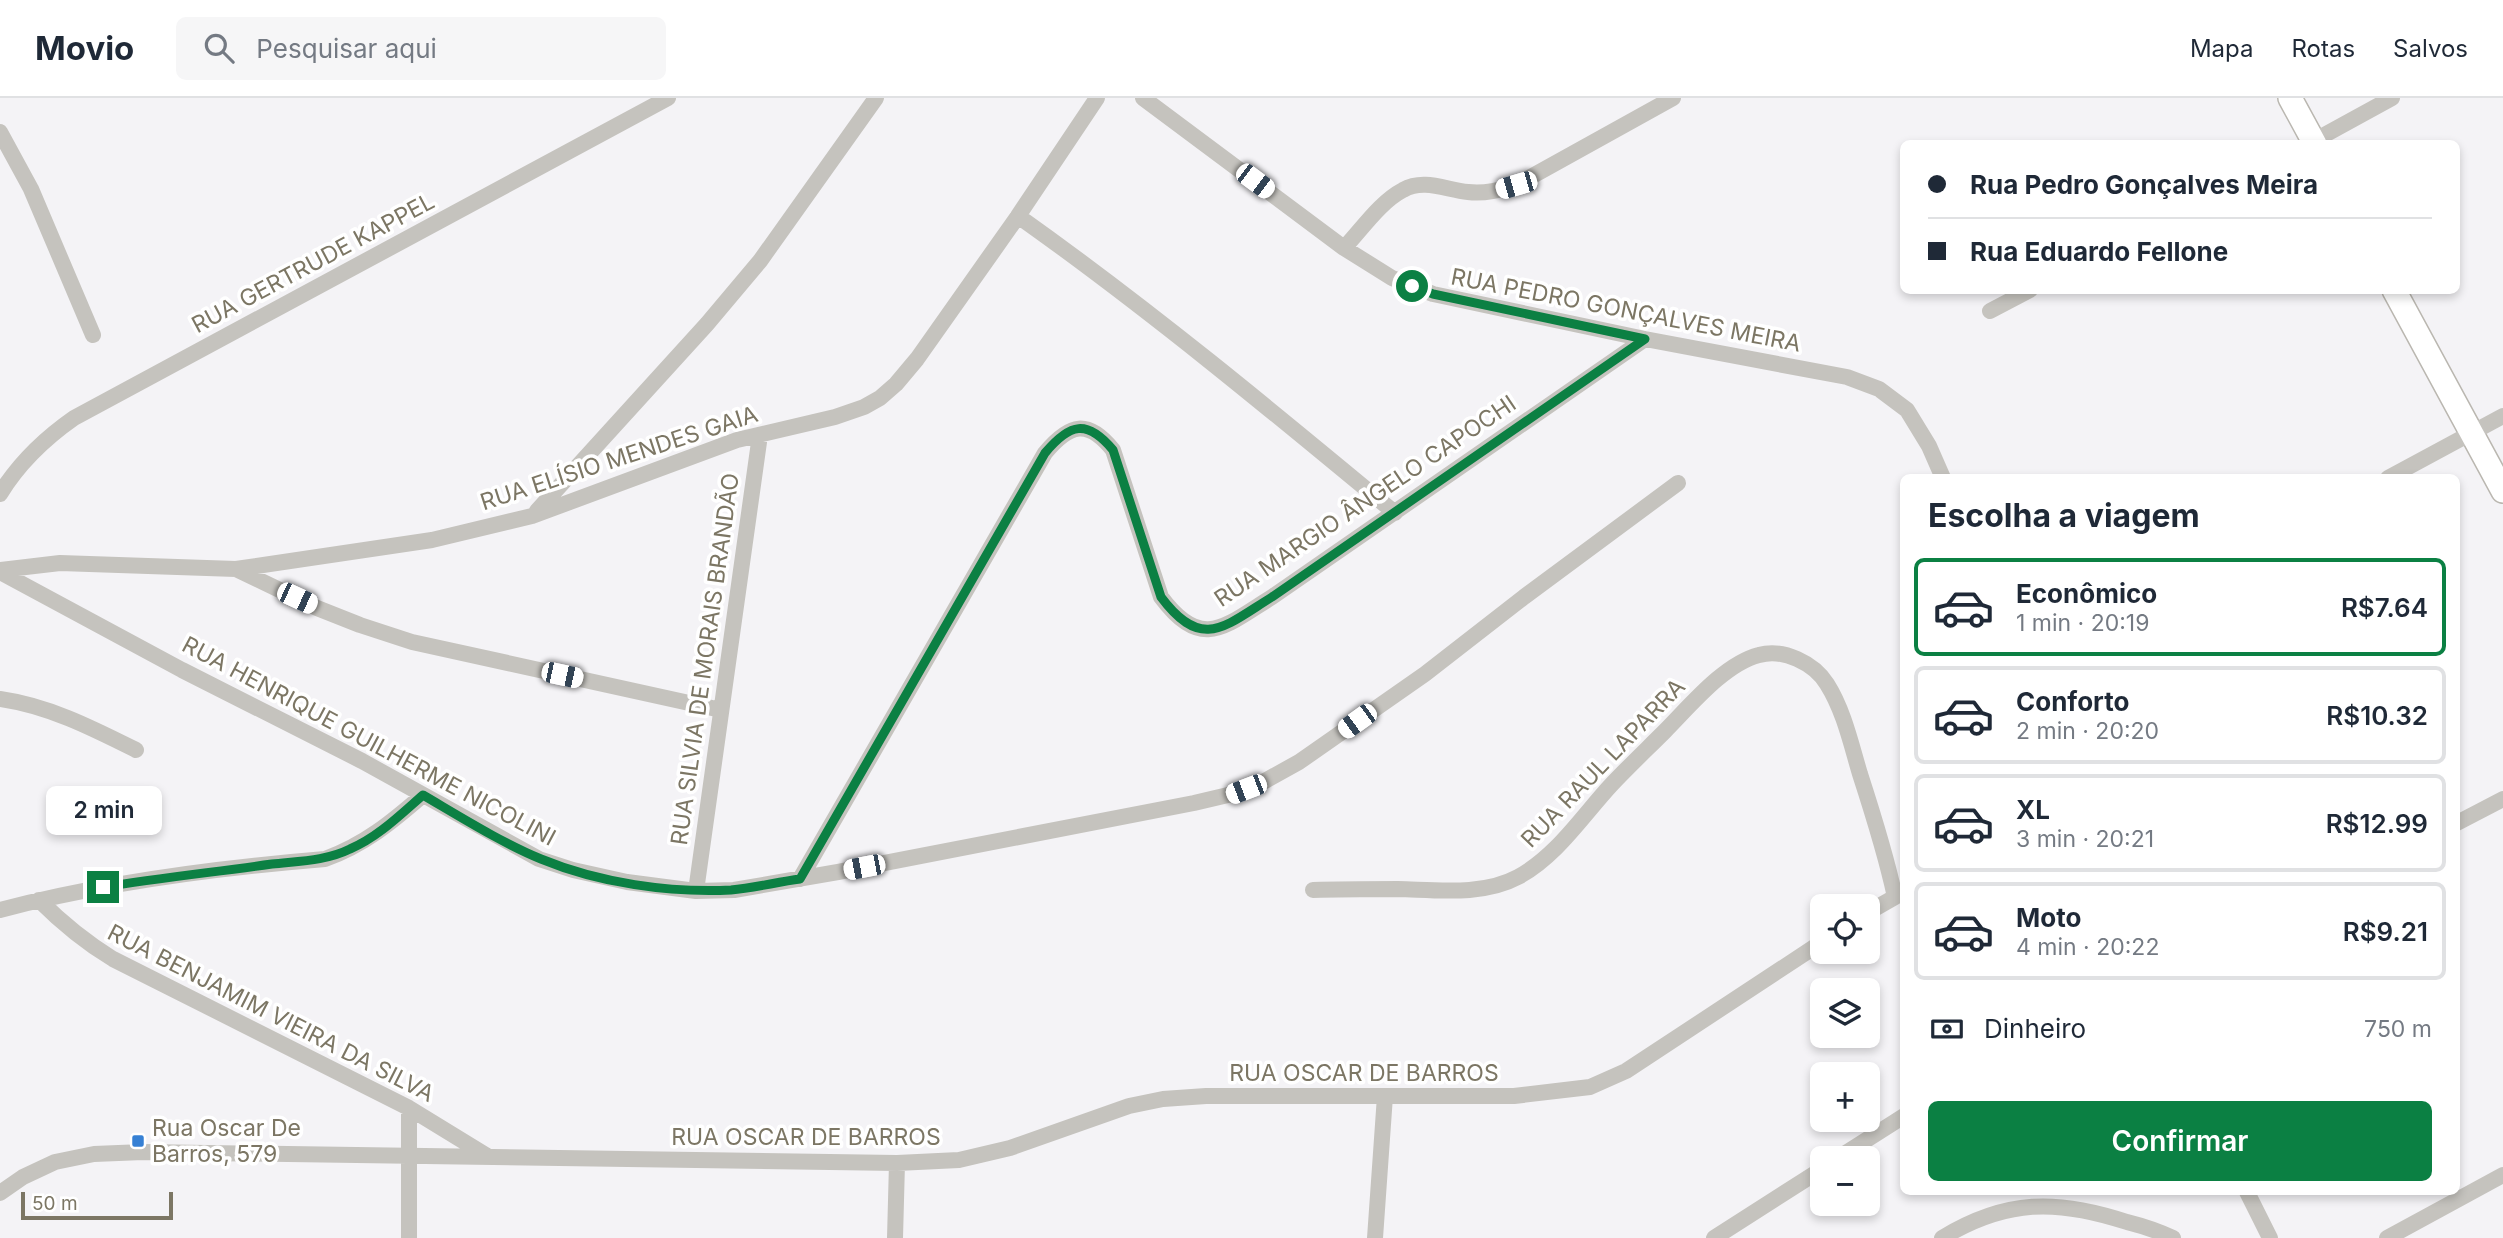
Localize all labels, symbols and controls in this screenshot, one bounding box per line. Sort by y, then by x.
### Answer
search box [176,17,666,80]
text: Movio [35,28,134,68]
icon: search [200,29,238,67]
text: Pesquisar aqui [256,33,437,64]
text: Mapa [2190,34,2254,63]
text: Rotas [2292,34,2355,63]
text: Salvos [2393,34,2468,63]
car [1232,160,1279,202]
car [1493,169,1540,201]
text: Rua Pedro Gonçalves Meira [1970,169,2318,200]
street label: RUA GERTRUDE KAPPEL [187,187,439,339]
text: Rua Eduardo Fellone [1970,236,2228,267]
street label: RUA PEDRO GONÇALVES MEIRA [1449,262,1803,358]
route start [1396,270,1428,302]
street label: RUA MARGIO ÂNGELO CAPOCHI [1209,389,1521,613]
street label: RUA ELÍSIO MENDES GAIA [477,400,761,516]
street label: RUA SILVIA DE MORAIS BRANDÃO [665,471,745,847]
text: Escolha a viagem [1928,496,2200,535]
icon: car [1932,576,1995,639]
text: Econômico [2016,578,2157,609]
car [274,580,321,616]
text: R$7.64 [2341,592,2428,623]
text: 1 min · 20:19 [2016,609,2149,637]
street label: RUA HENRIQUE GUILHERME NICOLINI [178,630,560,852]
car [540,660,585,690]
street label: RUA RAUL LAPARRA [1515,673,1691,853]
icon: car [1932,684,1995,747]
text: Conforto [2016,686,2129,717]
car [1334,700,1381,742]
text: R$10.32 [2326,700,2428,731]
text: 2 min · 20:20 [2016,717,2159,745]
car [1223,772,1270,806]
callout: 2 min [45,786,161,834]
icon: car [1932,792,1995,855]
text: XL [2016,794,2050,825]
text: 2 min [74,796,134,824]
text: R$12.99 [2326,808,2428,839]
text: 3 min · 20:21 [2016,825,2154,853]
car [842,853,887,881]
route end [87,871,119,903]
map controls [1810,894,1880,1216]
button: locate [1810,894,1880,964]
icon: car [1932,900,1995,963]
text: Moto [2016,902,2081,933]
text: R$9.21 [2343,916,2428,947]
street label: RUA BENJAMIM VIEIRA DA SILVA [103,918,439,1108]
text: 4 min · 20:22 [2016,933,2159,961]
button: layers [1810,978,1880,1048]
icon: cash [1928,1010,1966,1048]
text: Dinheiro [1984,1013,2086,1044]
text: 750 m [2364,1015,2432,1043]
street label: RUA OSCAR DE BARROS [1229,1059,1499,1087]
button: + [1810,1062,1880,1132]
button: Confirmar [1928,1101,2432,1181]
place label: Rua Oscar De Barros, 579 [152,1114,301,1168]
street label: RUA OSCAR DE BARROS [671,1123,941,1151]
marker: Rua Oscar De Barros, 579 [130,1133,146,1149]
button: − [1810,1146,1880,1216]
scale bar [21,1189,173,1221]
text: 50 m [32,1192,78,1215]

